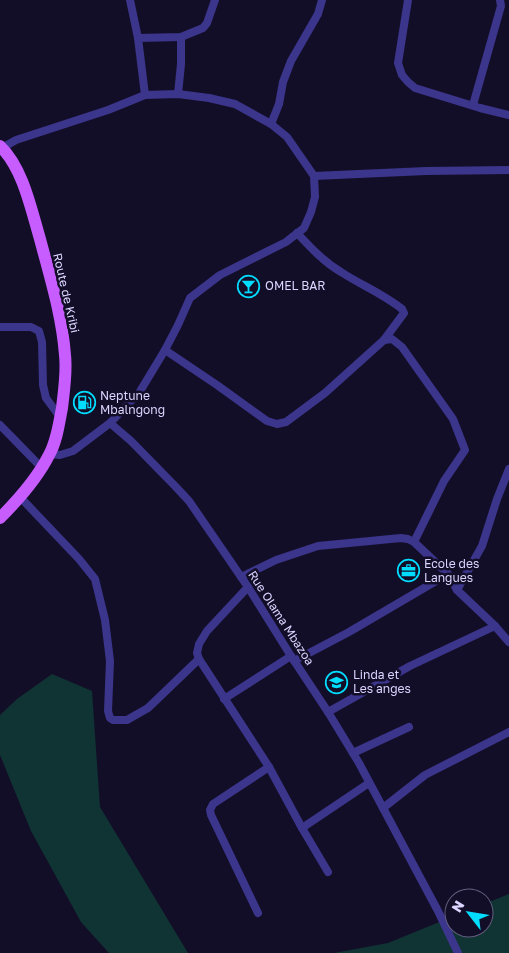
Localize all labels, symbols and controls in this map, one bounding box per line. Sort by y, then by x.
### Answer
street label: Route de Kribi [50,252,83,334]
bar icon: OMEL BAR [237,274,261,298]
place label: OMEL BAR [265,278,325,293]
place label: Neptune Mbalngong [100,388,165,417]
fuel station icon: Neptune Mbalngong [72,391,96,415]
place label: Ecole des Langues [424,556,479,585]
office icon: Ecole des Langues [396,559,420,583]
street label: Rue Olama Mbazoa [245,568,318,668]
place label: Linda et Les anges [353,667,411,696]
school or university icon: Linda et Les anges [325,670,349,694]
north arrow [444,888,494,938]
text: N [447,897,467,915]

